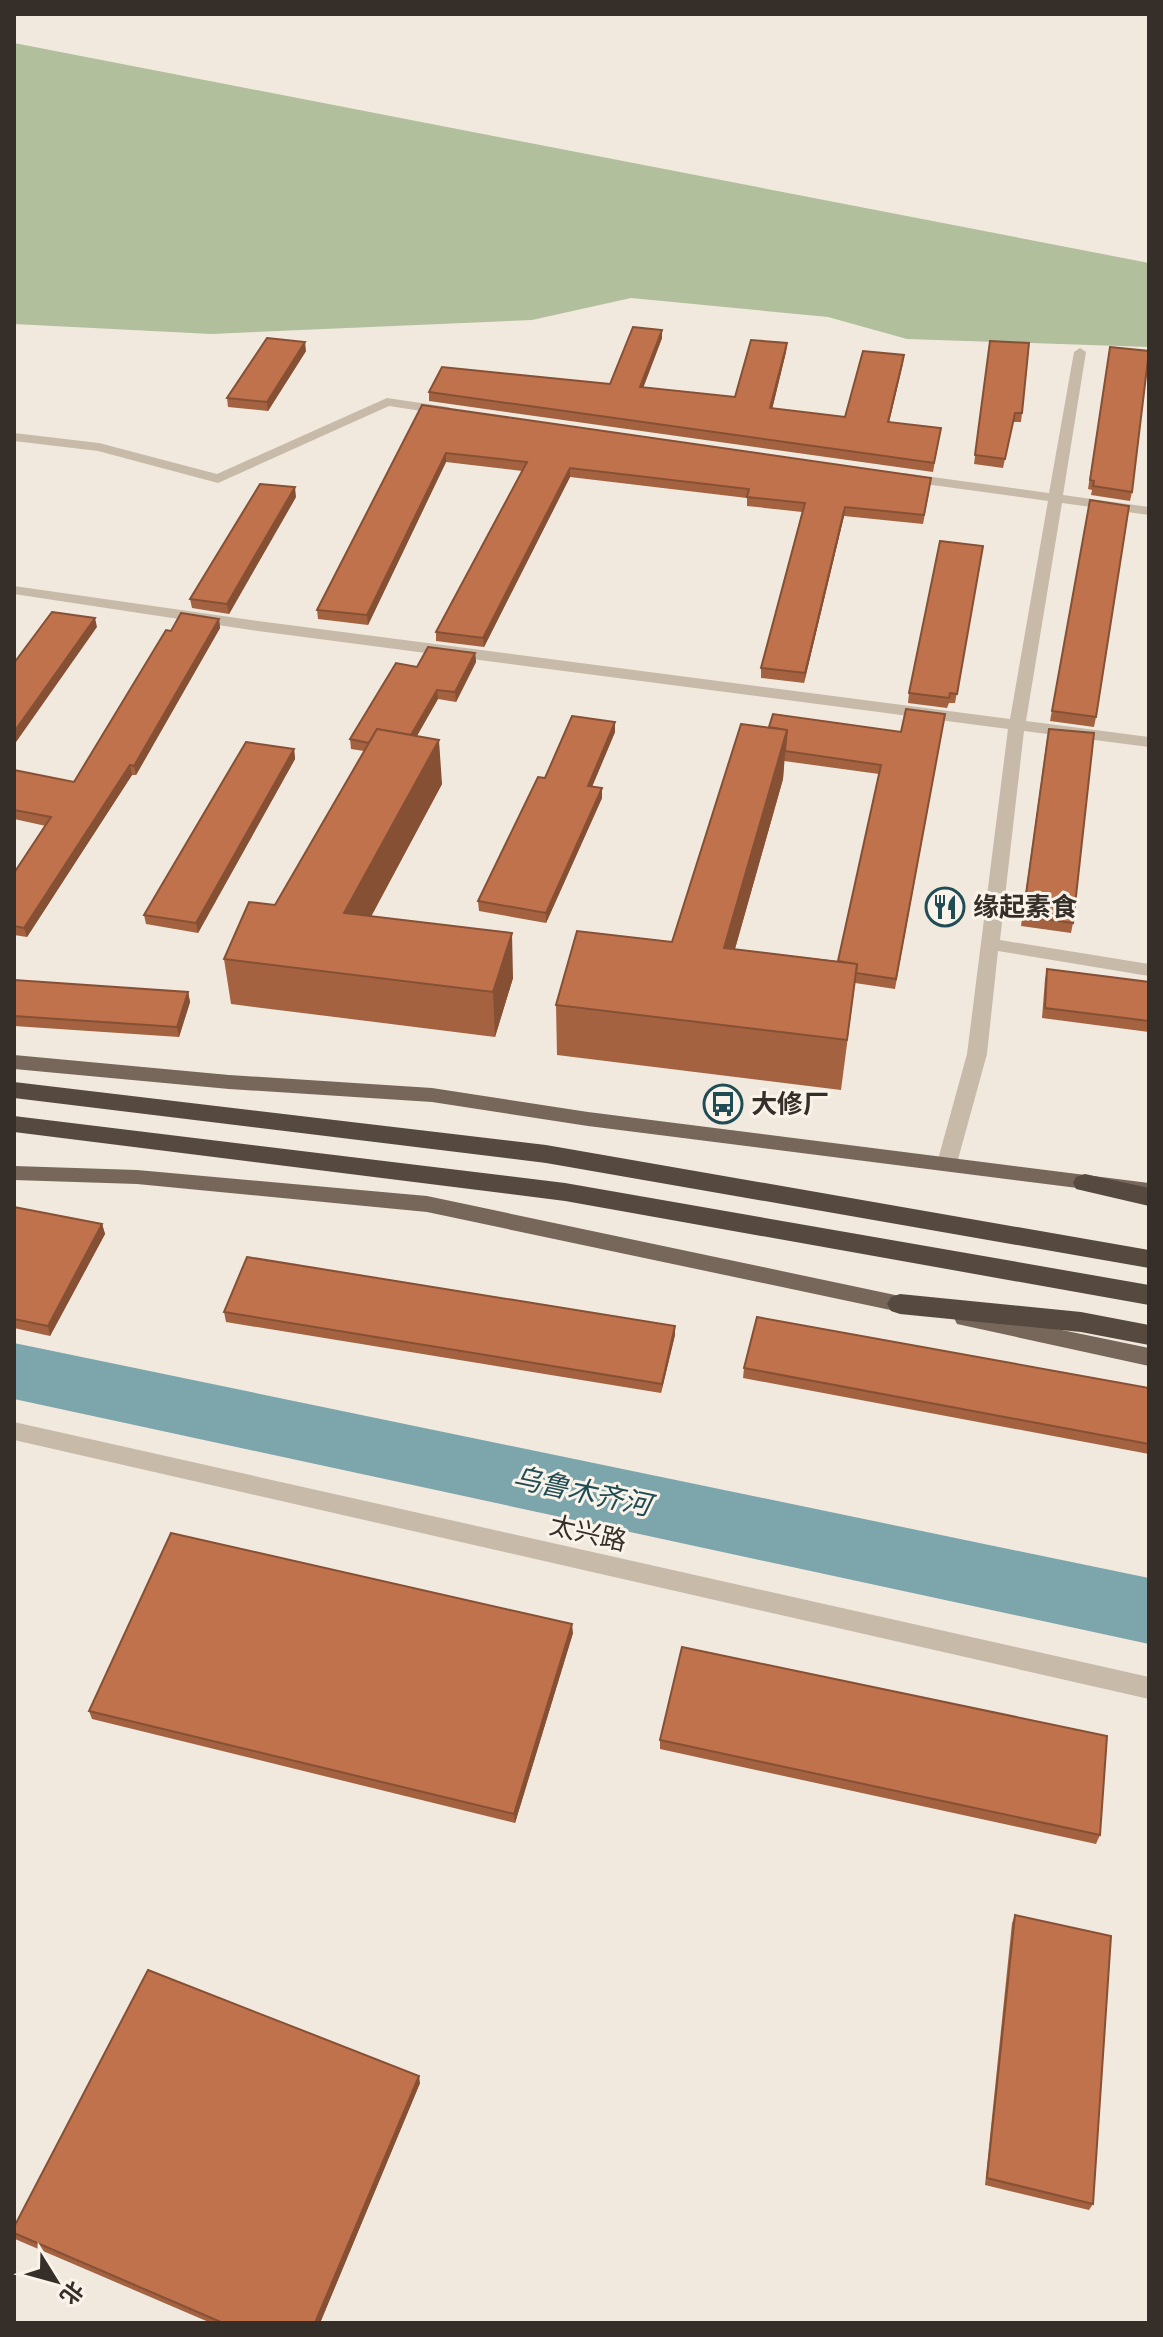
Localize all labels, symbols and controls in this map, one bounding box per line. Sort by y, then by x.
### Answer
restaurant icon: 缘起素食 [924,886,966,928]
place label: 缘起素食 [973,892,1078,923]
bus stop icon: 大修厂 [702,1083,744,1125]
place label: 大修厂 [751,1089,829,1120]
water label: 乌鲁木齐河 [510,1461,659,1524]
street label: 太兴路 [546,1510,629,1557]
north arrow [16,2241,96,2321]
text: 北 [54,2276,88,2309]

